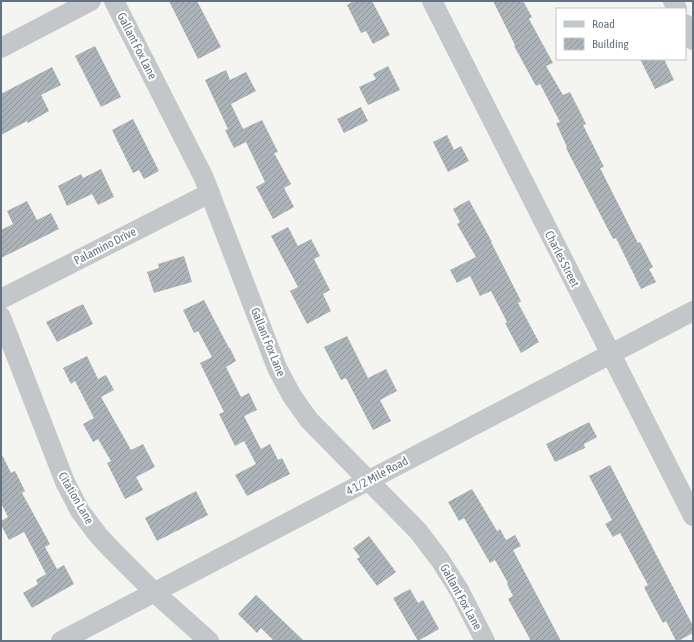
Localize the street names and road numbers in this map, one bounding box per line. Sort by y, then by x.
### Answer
street label: Gallant Fox Lane [114,10,160,82]
street label: Palamino Drive [72,224,138,268]
street label: Charles Street [542,229,582,290]
street label: Gallant Fox Lane [248,306,288,378]
street label: 4 1/2 Mile Road [344,454,410,498]
street label: Citation Lane [55,469,97,527]
street label: Gallant Fox Lane [437,562,485,632]

